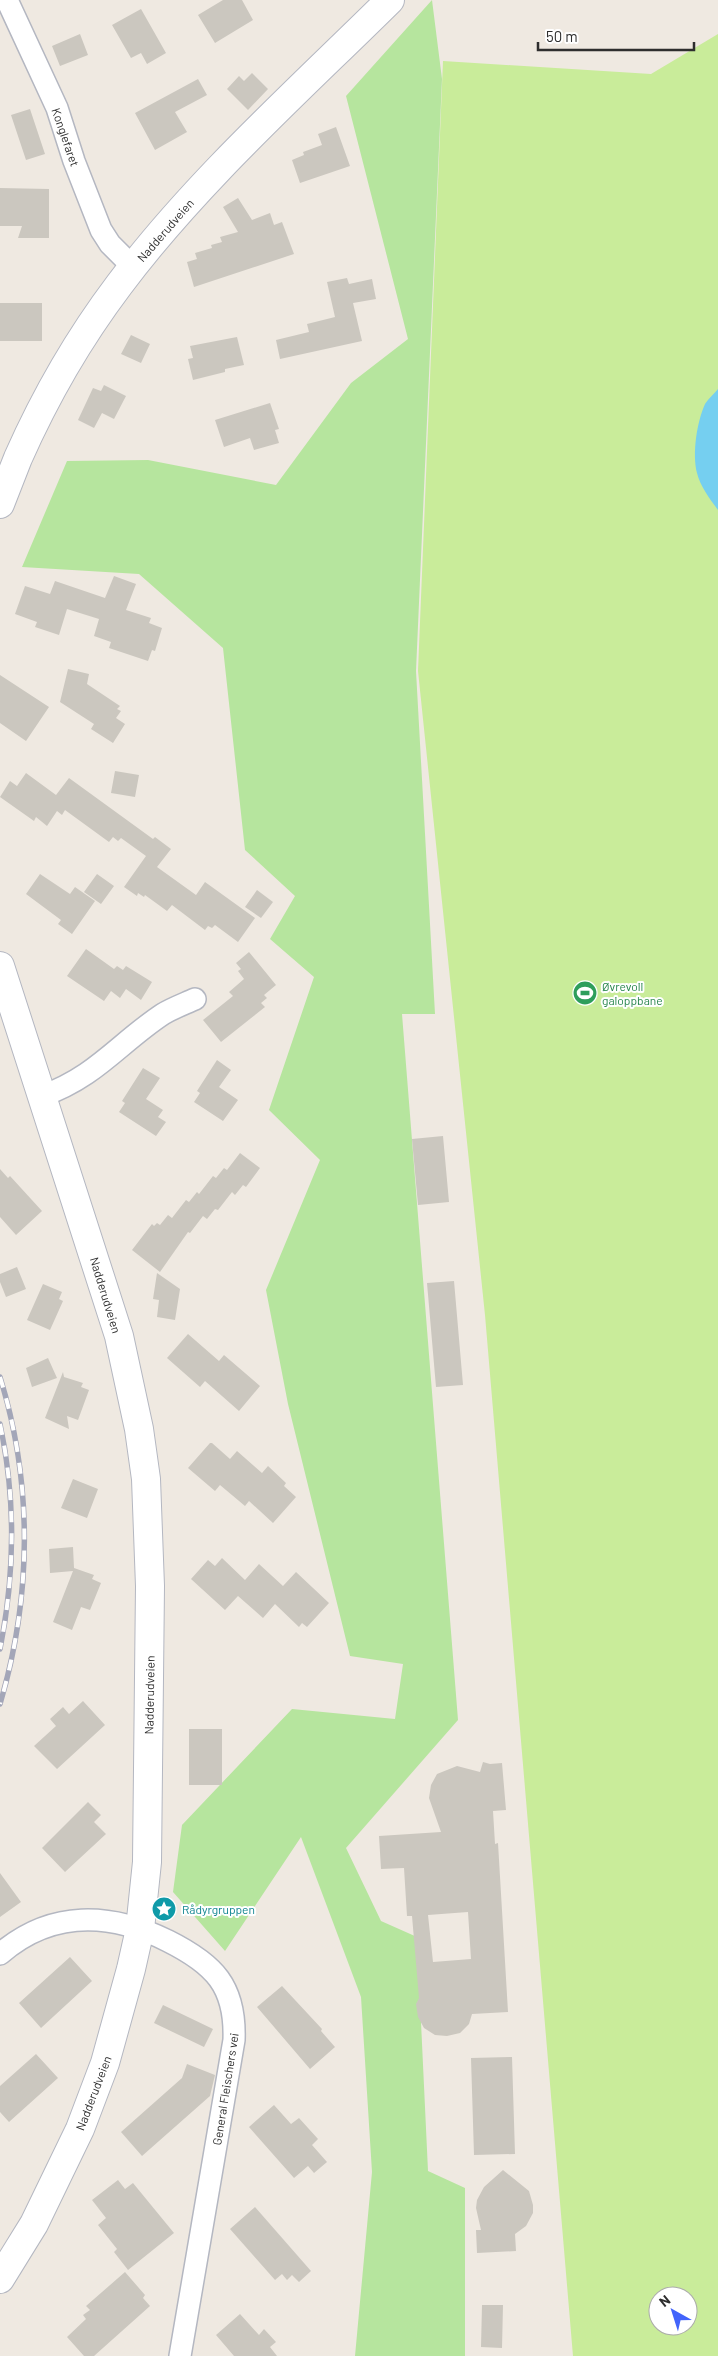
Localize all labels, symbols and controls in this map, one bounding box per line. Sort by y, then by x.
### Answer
scale bar [538,20,694,52]
text: 50 m [546,27,578,45]
street label: Konglefaret [49,106,83,168]
street label: Nadderudveien [134,196,196,264]
place label: Øvrevoll galoppbane [602,979,663,1007]
sports icon: Øvrevoll galoppbane [572,980,598,1006]
street label: Nadderudveien [88,1255,124,1335]
street label: Nadderudveien [141,1655,157,1735]
place icon: Rådyrgruppen [151,1896,177,1922]
place label: Rådyrgruppen [182,1902,255,1916]
street label: General Fleischers vei [209,2032,241,2146]
street label: Nadderudveien [72,2054,114,2132]
north arrow [648,2286,698,2336]
text: N [656,2291,673,2310]

